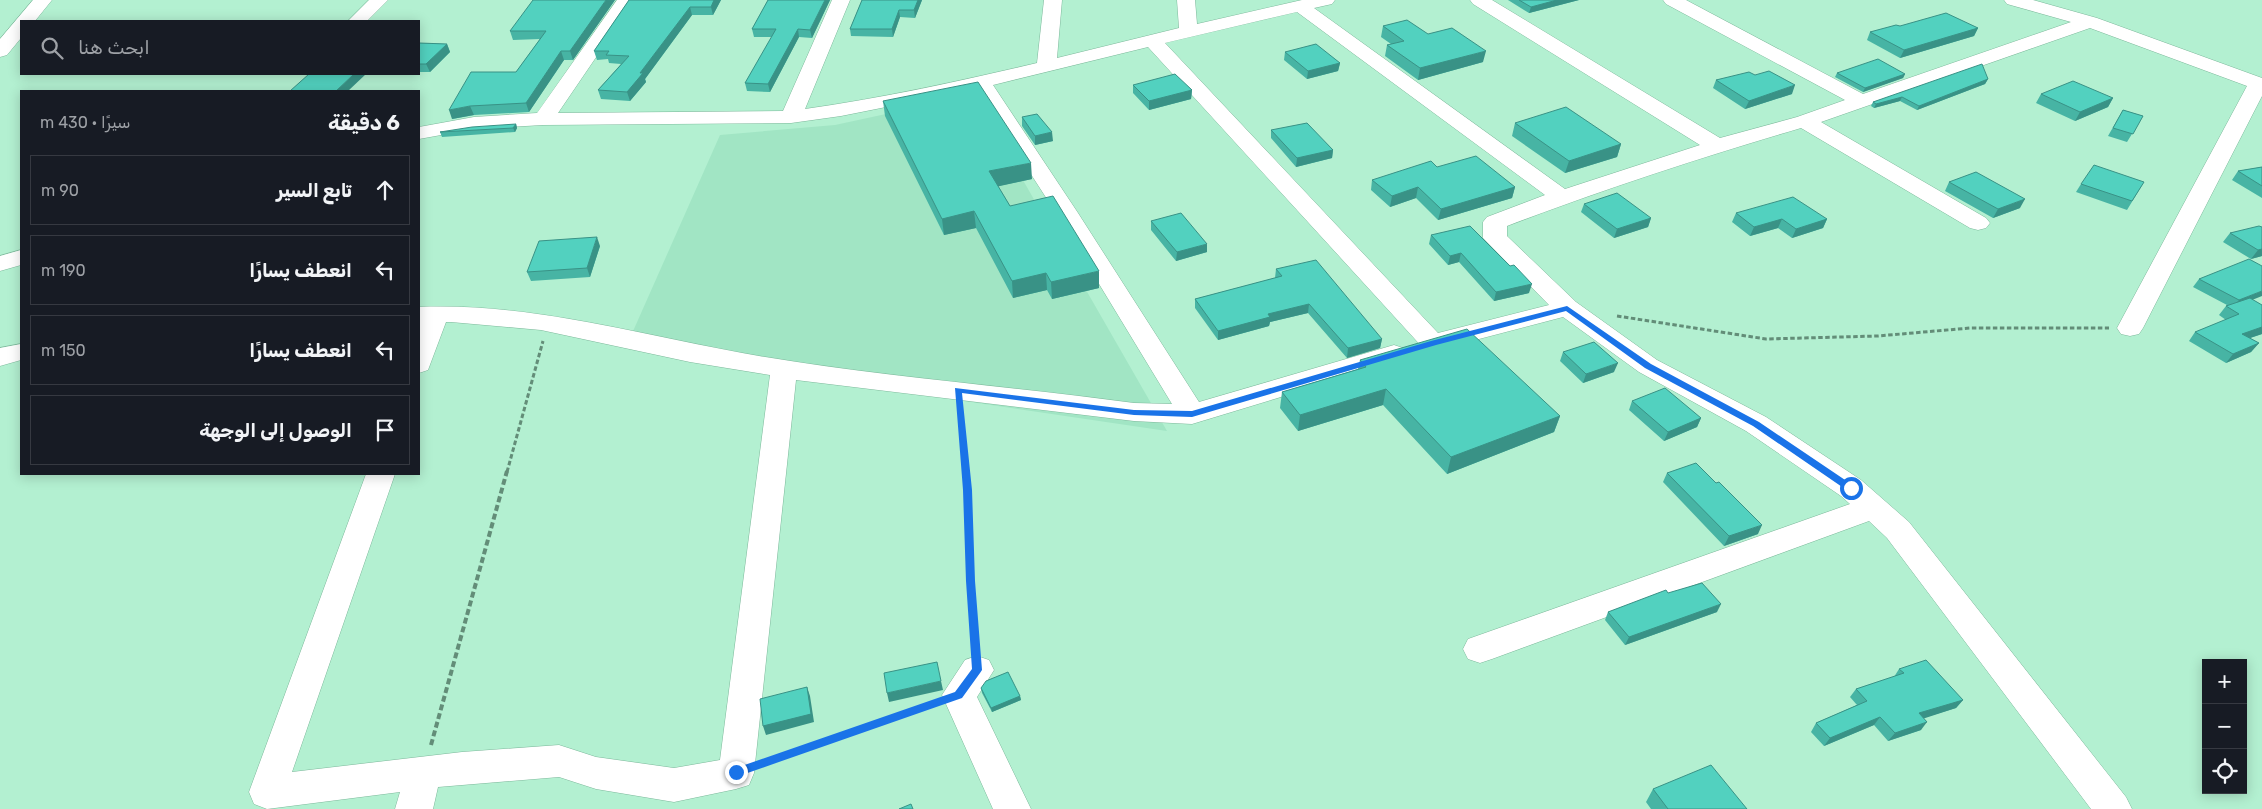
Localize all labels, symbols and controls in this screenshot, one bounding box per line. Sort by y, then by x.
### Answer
search box [20,20,420,75]
icon: search [38,34,66,62]
text: ابحث هنا [78,36,150,59]
text: 6 دقيقة [328,110,400,135]
text: سيرًا · 430 m [40,113,131,132]
icon: ahead [371,176,399,204]
text: تابع السير [276,179,352,202]
text: 90 m [41,181,79,200]
icon: left [371,256,399,284]
text: انعطف يسارًا [249,259,352,282]
text: 190 m [41,261,86,280]
icon: left [371,336,399,364]
text: انعطف يسارًا [249,339,352,362]
text: 150 m [41,341,86,360]
icon: arrive [371,416,399,444]
text: الوصول إلى الوجهة [199,419,352,442]
route start [1840,477,1863,500]
map controls [2202,659,2247,794]
button: + [2202,659,2247,704]
button: − [2202,704,2247,749]
button: locate [2202,749,2247,794]
route end [725,761,748,784]

